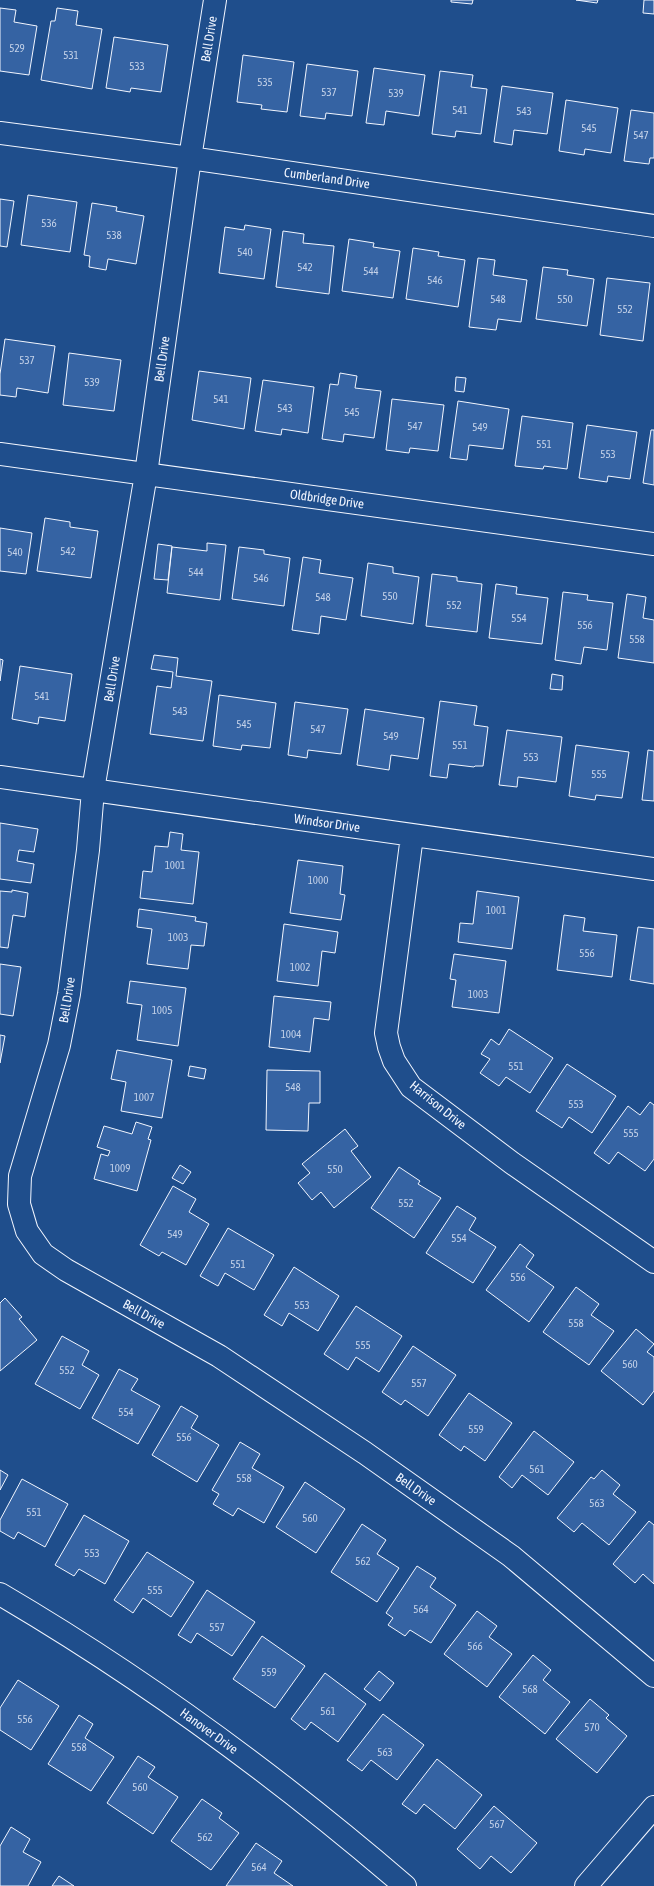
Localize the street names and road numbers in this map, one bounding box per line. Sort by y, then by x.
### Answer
street label: Bell Drive [198,15,220,63]
street label: Cumberland Drive [283,165,371,191]
street label: Bell Drive [151,335,173,383]
street label: Oldbridge Drive [289,486,365,512]
street label: Bell Drive [101,655,123,703]
street label: Windsor Drive [293,811,361,835]
street label: Bell Drive [56,976,78,1024]
street label: Harrison Drive [407,1078,469,1132]
street label: Bell Drive [120,1296,168,1332]
street label: Bell Drive [393,1470,439,1508]
street label: Hanover Drive [177,1705,241,1757]

